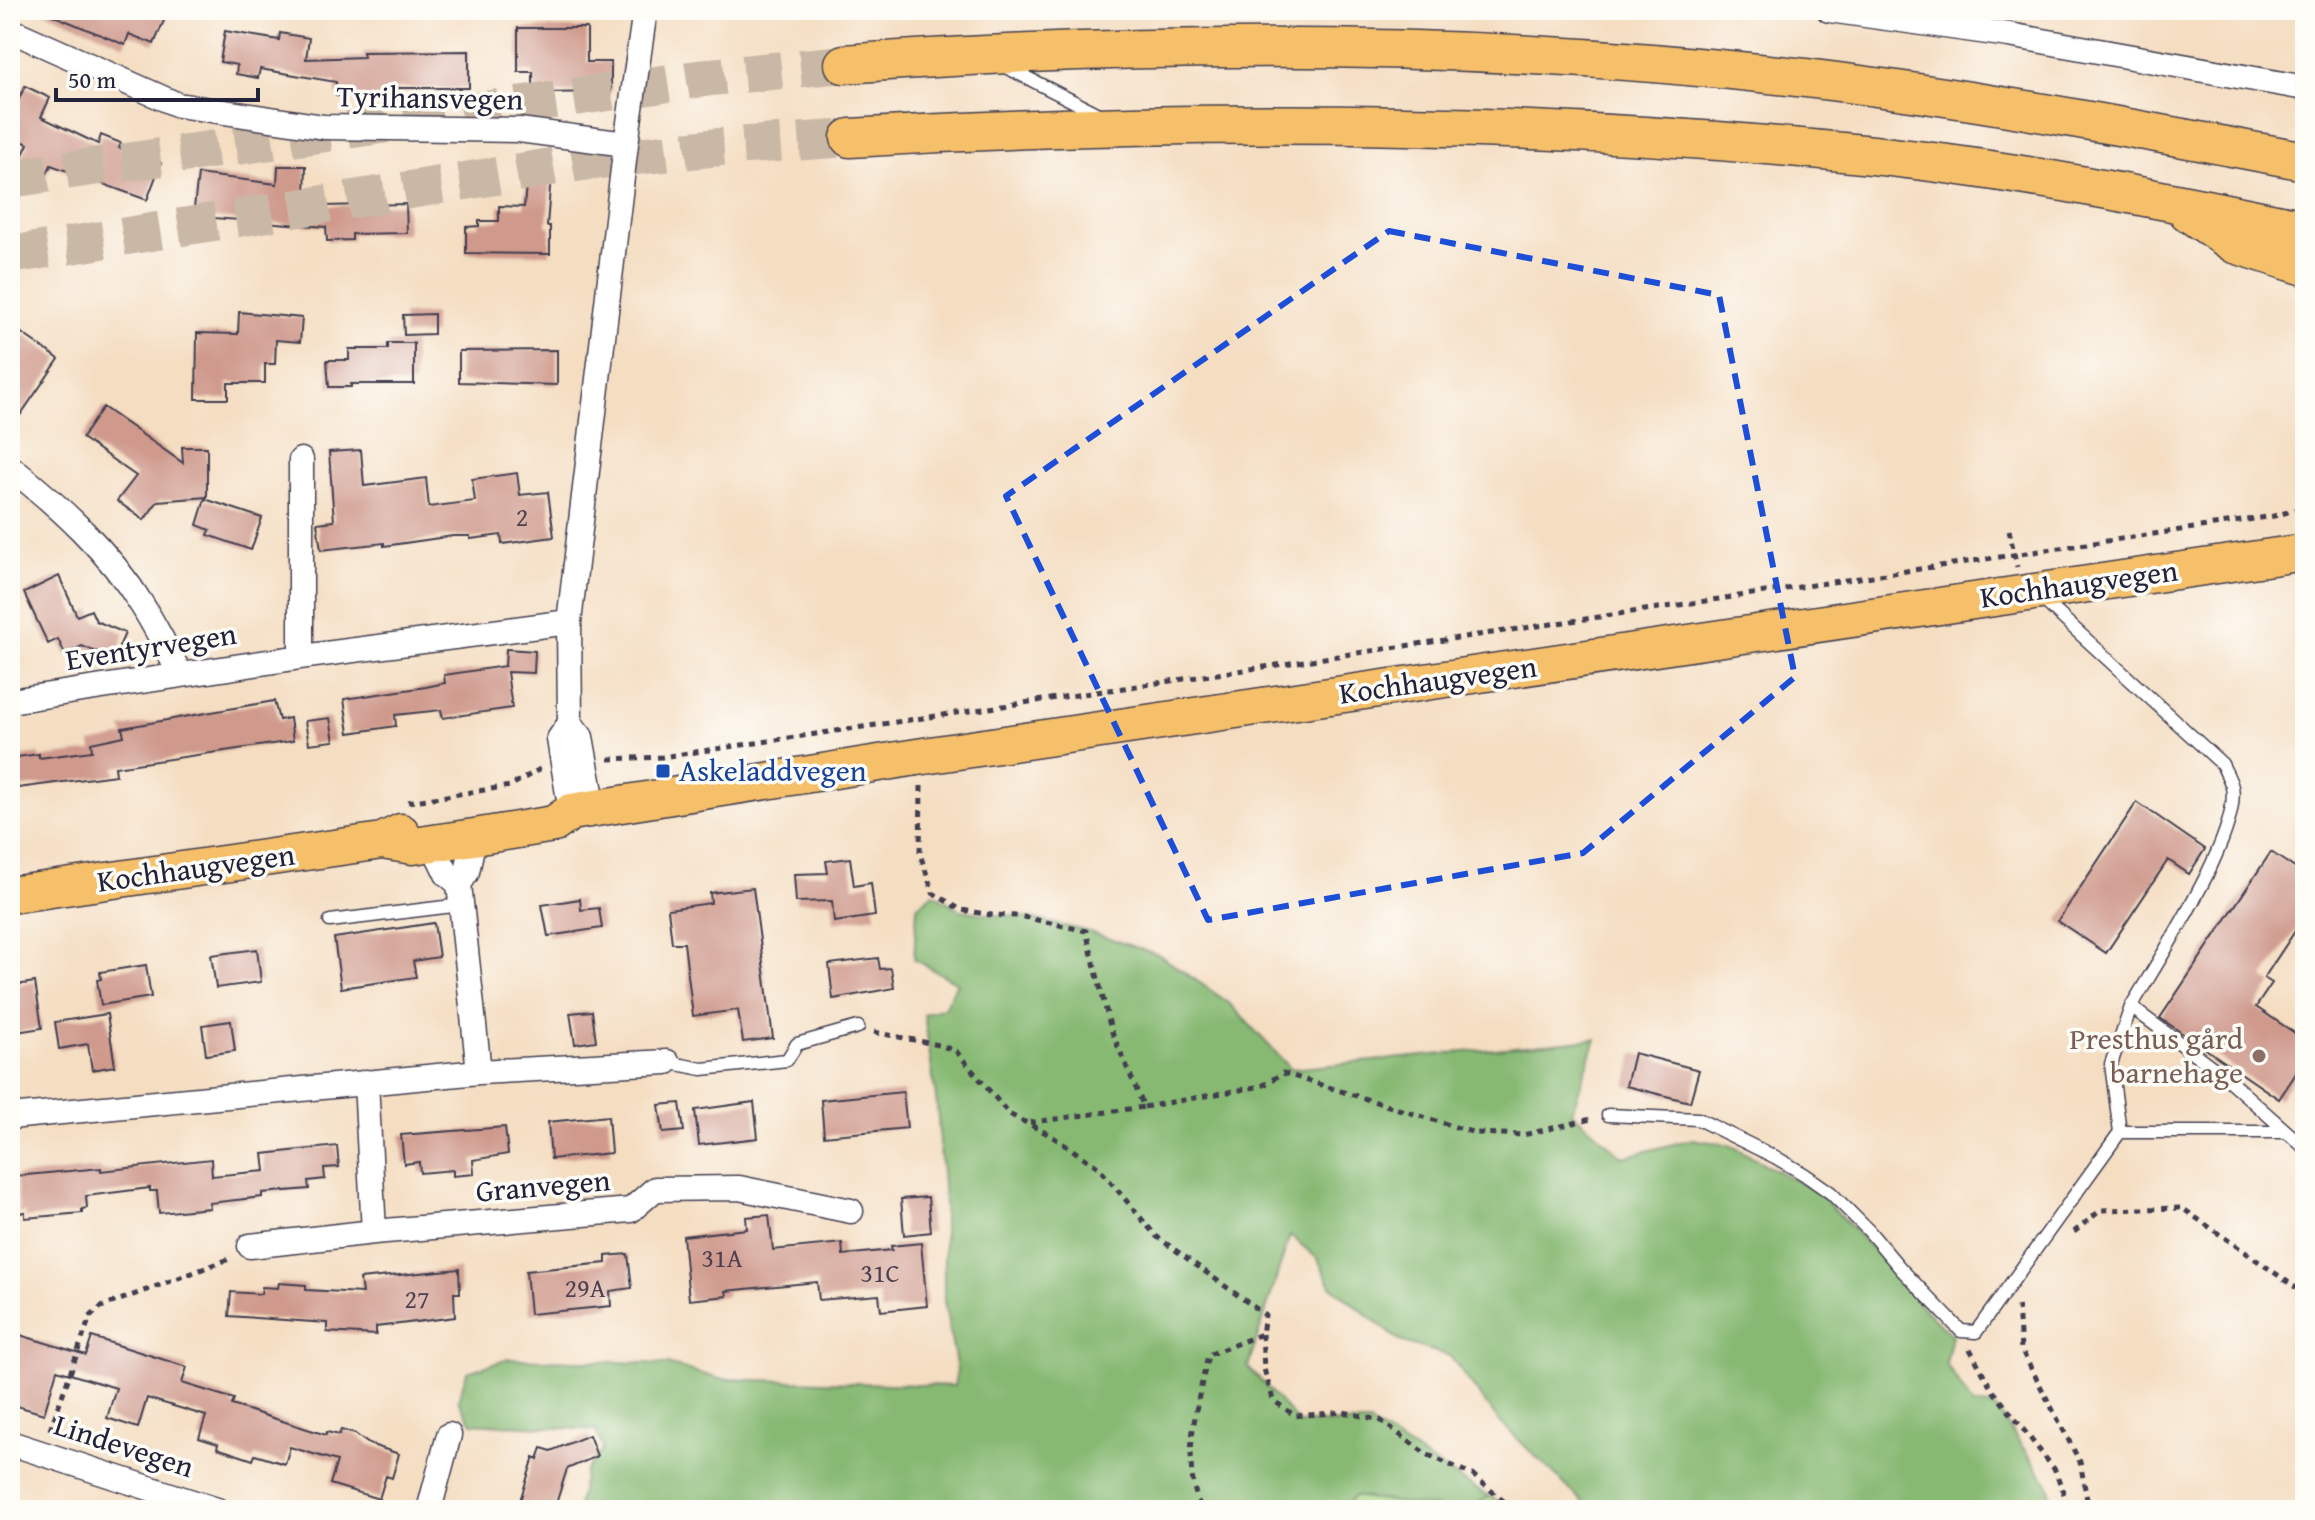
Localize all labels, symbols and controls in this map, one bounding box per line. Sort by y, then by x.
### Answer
scale bar [56,52,258,102]
text: 50 m [68,62,116,97]
street label: Tyrihansvegen [336,73,524,121]
house number: 2 [516,497,528,536]
street label: Kochhaugvegen [1977,547,2181,619]
street label: Eventyrvegen [62,611,240,681]
street label: Kochhaugvegen [1336,643,1540,715]
place label: Askeladdvegen [679,748,867,792]
marker: Askeladdvegen [654,762,672,780]
street label: Kochhaugvegen [94,831,298,903]
place label: Presthus gård barnehage [2070,1016,2243,1094]
marker: Presthus gård barnehage [2250,1047,2268,1065]
street label: Granvegen [474,1157,612,1213]
house number: 31A [702,1238,743,1277]
house number: 31C [860,1253,900,1292]
house number: 29A [565,1268,606,1307]
house number: 27 [404,1279,430,1318]
street label: Lindevegen [49,1402,200,1488]

